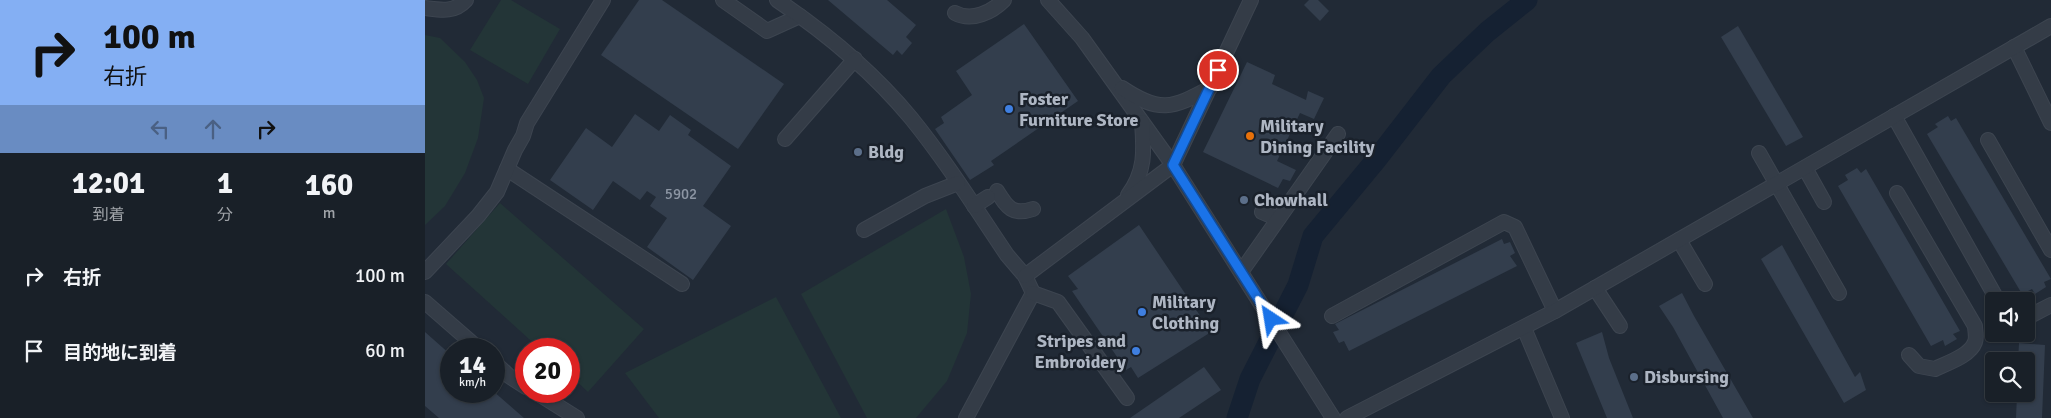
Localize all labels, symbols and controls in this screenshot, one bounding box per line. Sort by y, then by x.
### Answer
text: 100 m [103,15,196,58]
icon: right [20,20,85,85]
pin [1197,49,1239,91]
icon: arrive [1204,56,1232,84]
text: 右折 [103,63,147,90]
place label: Foster Furniture Store [1019,88,1139,131]
marker: Foster Furniture Store [1003,103,1015,115]
icon: left [146,115,174,143]
icon: ahead [199,115,227,143]
icon: right [252,115,280,143]
place label: Military Dining Facility [1260,115,1375,158]
marker: Military Dining Facility [1244,130,1256,142]
place label: Bldg [868,141,904,163]
marker: Bldg [852,146,864,158]
text: 12:01 [72,165,145,202]
text: 1 [217,165,233,202]
text: 160 [305,167,353,204]
house number: 5902 [665,185,697,203]
place label: Chowhall [1254,189,1328,211]
marker: Chowhall [1238,194,1250,206]
text: m [323,203,335,223]
text: 到着 [92,205,124,225]
text: 分 [217,205,233,225]
icon: right [20,262,48,290]
text: 100 m [355,264,405,288]
text: 右折 [63,266,101,290]
place label: Military Clothing [1152,291,1220,334]
position arrow [1244,292,1296,344]
map controls [1985,292,2035,402]
button: sound [1985,292,2035,342]
marker: Military Clothing [1136,306,1148,318]
place label: Stripes and Embroidery [1035,330,1126,373]
icon: arrive [20,337,48,365]
speed limit sign: 20 [515,338,580,403]
text: 60 m [365,339,405,363]
text: 目的地に到着 [63,341,177,365]
marker: Stripes and Embroidery [1130,345,1142,357]
text: 14 [459,349,486,380]
button: search [1985,352,2035,402]
place label: Disbursing [1644,366,1729,388]
marker: Disbursing [1628,371,1640,383]
text: km/h [459,375,486,390]

